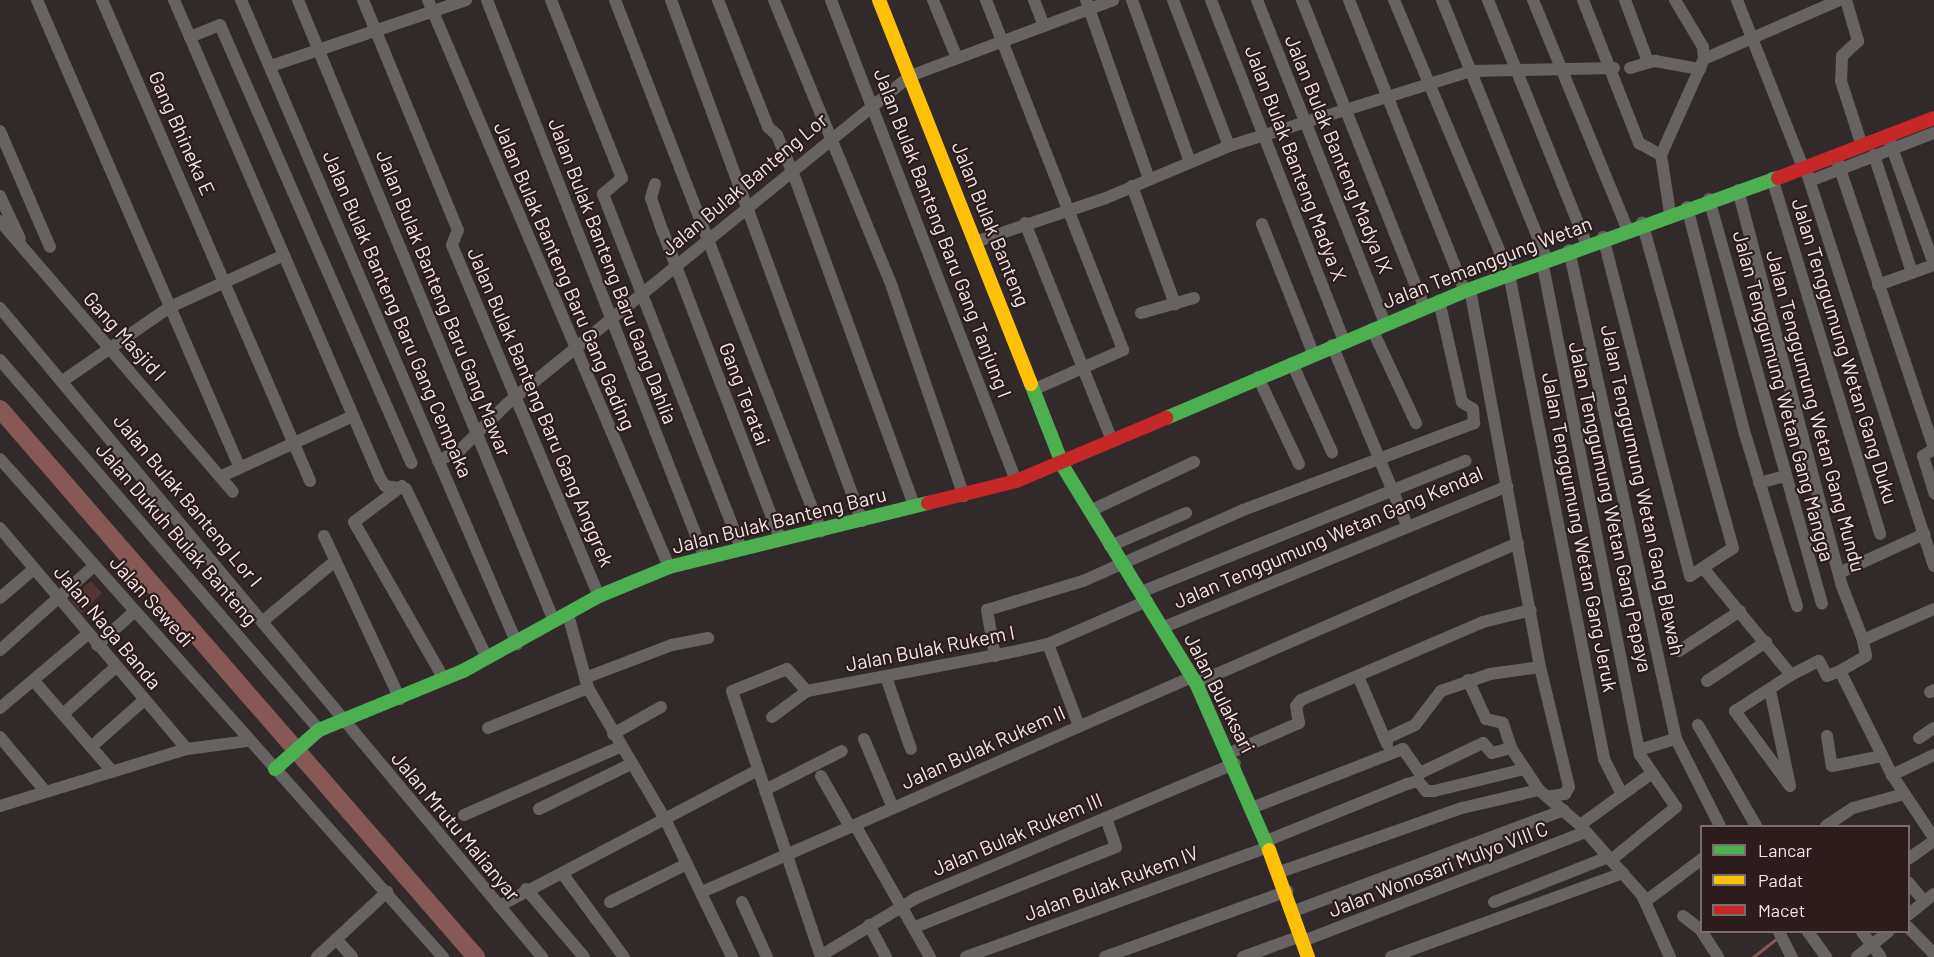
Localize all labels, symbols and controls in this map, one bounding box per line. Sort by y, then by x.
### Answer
street label: Jalan Bulak Banteng Madya IX [1280,31,1398,277]
street label: Jalan Bulak Banteng Madya X [1240,42,1352,284]
street label: Jalan Bulak Banteng Baru Gang Tanjung I [869,65,1017,401]
street label: Gang Bhineka E [144,67,220,199]
street label: Jalan Bulak Banteng Lor [656,108,832,260]
street label: Jalan Bulak Banteng Baru Gang Dahlia [544,115,682,427]
street label: Jalan Bulak Banteng Baru Gang Gading [489,118,641,434]
street label: Jalan Bulak Banteng [947,138,1035,310]
street label: Jalan Bulak Banteng Baru Gang Mawar [371,146,517,460]
street label: Jalan Bulak Banteng Baru Gang Cempaka [318,147,478,481]
street label: Jalan Tenggumung Wetan Gang Duku [1787,195,1903,507]
street label: Jalan Temanggung Wetan [1379,211,1595,313]
street label: Jalan Tenggumung Wetan Gang Mangga [1728,228,1840,564]
street label: Jalan Bulak Banteng Baru Gang Anggrek [463,244,619,570]
street label: Jalan Tenggumung Wetan Gang Mundu [1761,247,1871,575]
street label: Gang Masjid I [79,286,171,386]
street label: Jalan Tenggumung Wetan Gang Blewah [1596,322,1690,658]
street label: Gang Teratai [714,339,776,449]
street label: Jalan Tenggumung Wetan Gang Pepaya [1564,340,1658,674]
street label: Jalan Tenggumung Wetan Gang Jeruk [1537,370,1623,694]
street label: Jalan Bulak Banteng Lor I [109,409,267,591]
street label: Jalan Dukuh Bulak Banteng [91,438,263,630]
street label: Jalan Tenggumung Wetan Gang Kendal [1170,461,1486,613]
street label: Jalan Bulak Banteng Baru [669,482,889,558]
street label: Jalan Sewedi [105,551,199,651]
street label: Jalan Naga Banda [49,560,167,694]
street label: Jalan Bulak Rukem I [843,620,1017,676]
street label: Jalan Bulaksari [1179,629,1261,757]
street label: Jalan Bulak Rukem II [897,700,1069,794]
street label: Jalan Mrutu Malianyar [387,747,525,905]
street label: Jalan Bulak Rukem III [928,787,1106,881]
street label: Jalan Wonosari Mulyo VIII C [1325,816,1551,922]
legend [1700,825,1910,933]
text: Lancar [1758,839,1812,861]
street label: Jalan Bulak Rukem IV [1020,840,1202,926]
text: Padat [1758,869,1803,891]
text: Macet [1758,899,1805,921]

